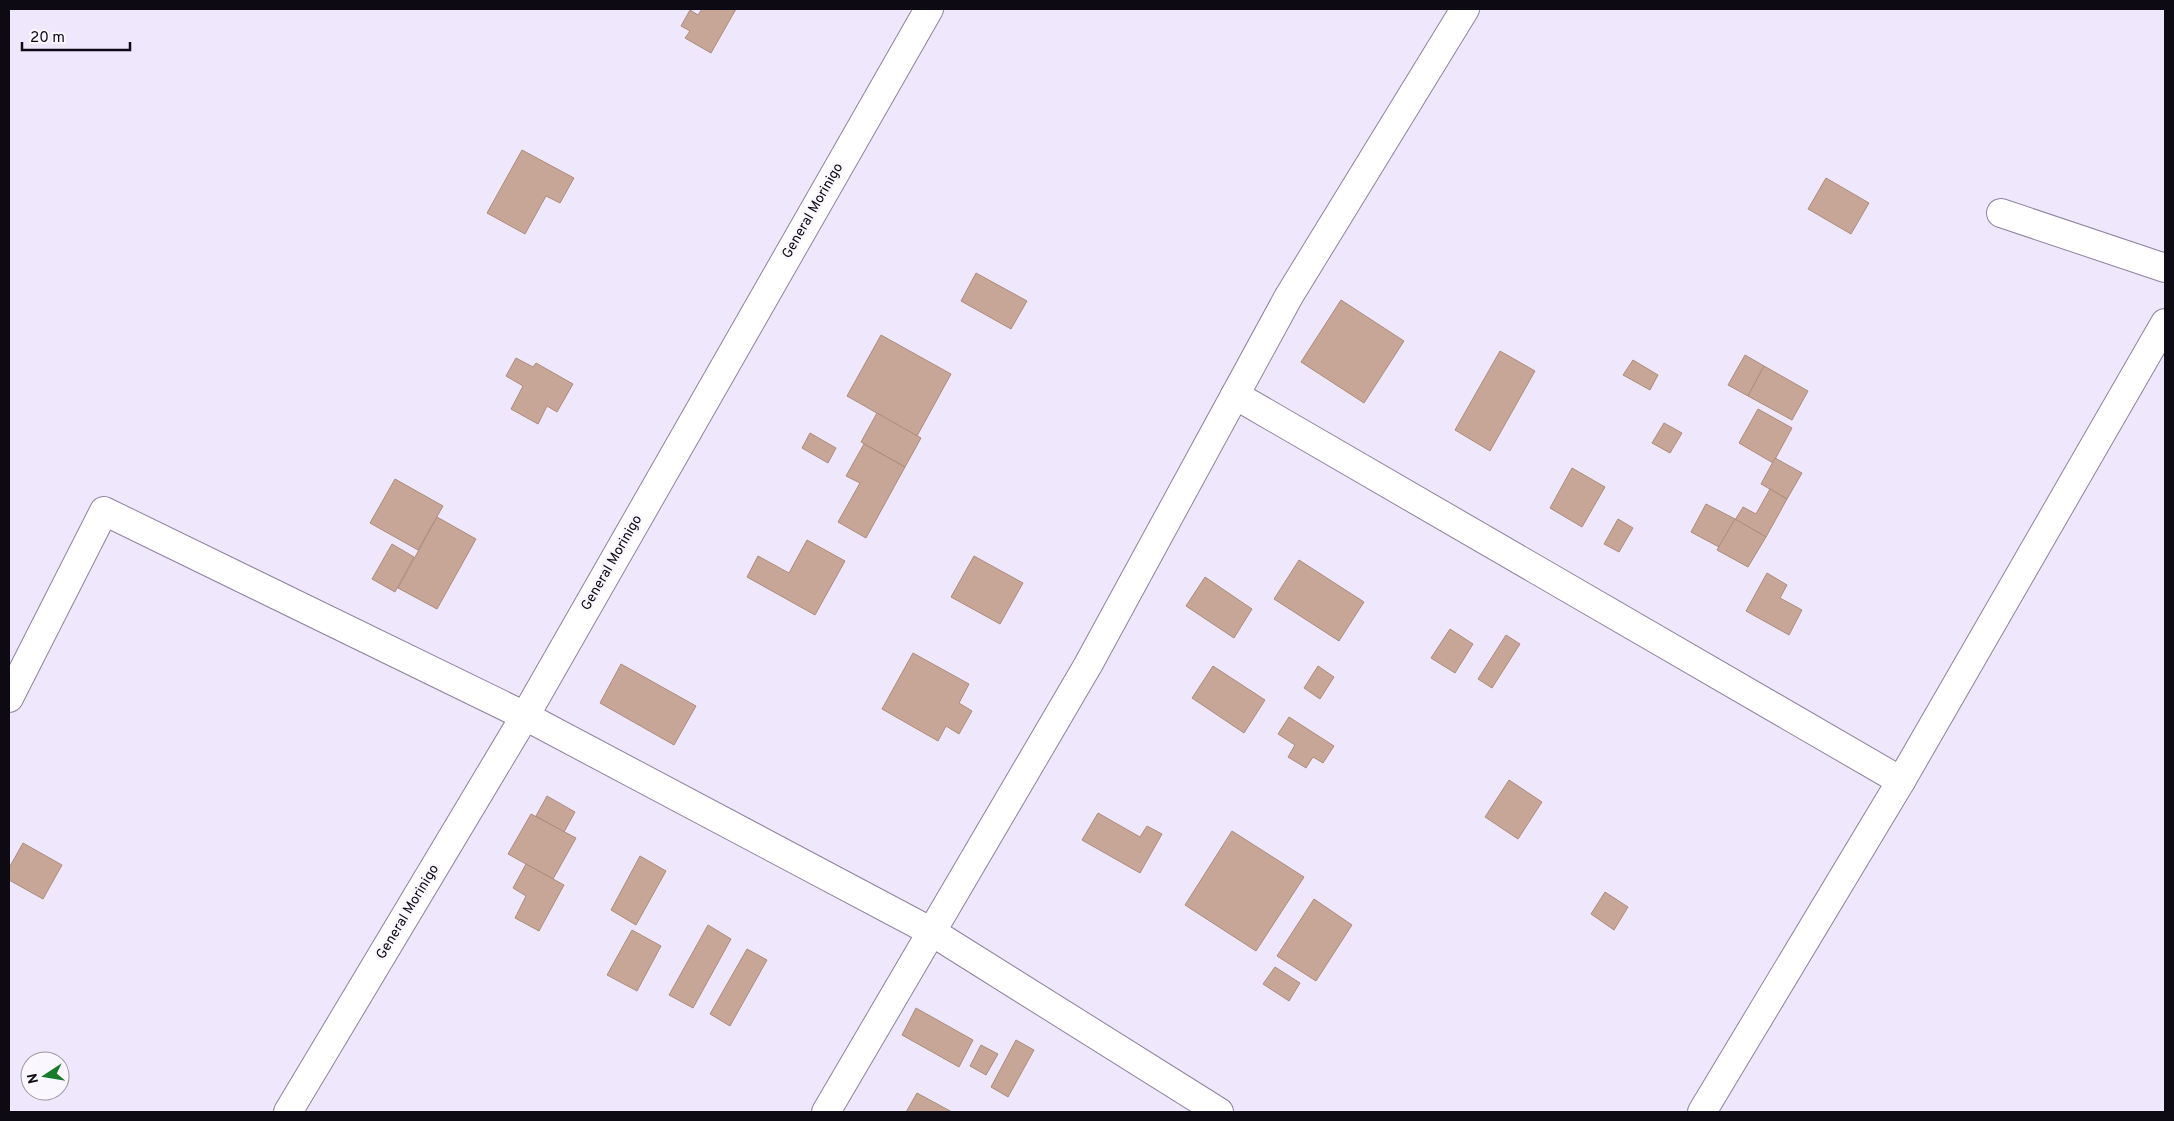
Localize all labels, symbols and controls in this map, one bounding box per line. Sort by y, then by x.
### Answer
scale bar [22,20,130,52]
text: 20 m [30,29,65,48]
street label: General Morinigo [779,160,847,262]
street label: General Morinigo [578,512,646,614]
street label: General Morinigo [373,861,443,962]
north arrow [20,1051,70,1101]
text: N [24,1072,43,1085]

